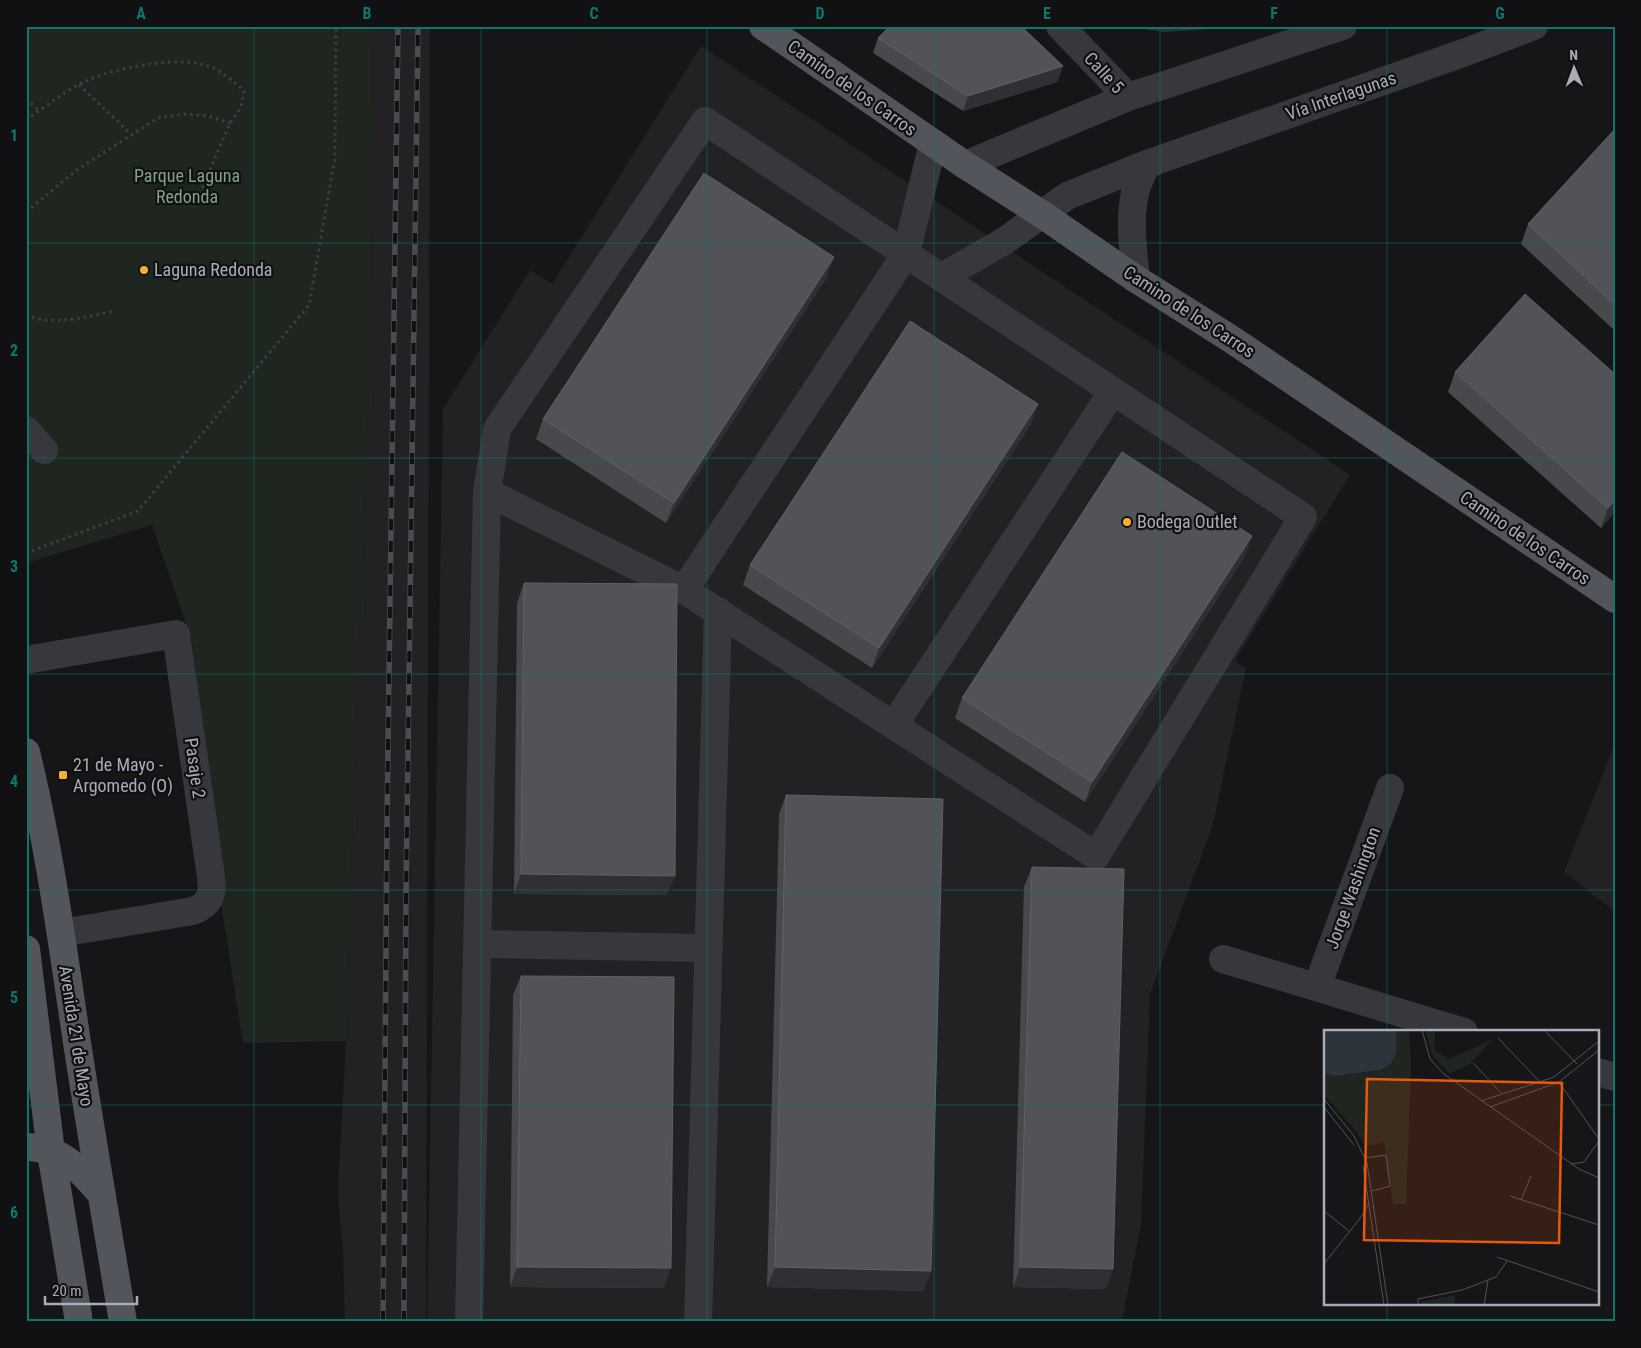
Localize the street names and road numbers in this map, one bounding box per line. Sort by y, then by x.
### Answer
street label: Camino de los Carros [784,35,921,140]
street label: Calle 5 [1080,48,1129,98]
street label: Vía Interlagunas [1283,67,1399,124]
street label: Camino de los Carros [1120,261,1259,362]
street label: Camino de los Carros [1456,486,1594,589]
street label: Pasaje 2 [181,736,210,800]
street label: Jorge Washington [1321,824,1384,952]
street label: Avenida 21 de Mayo [55,964,98,1108]

